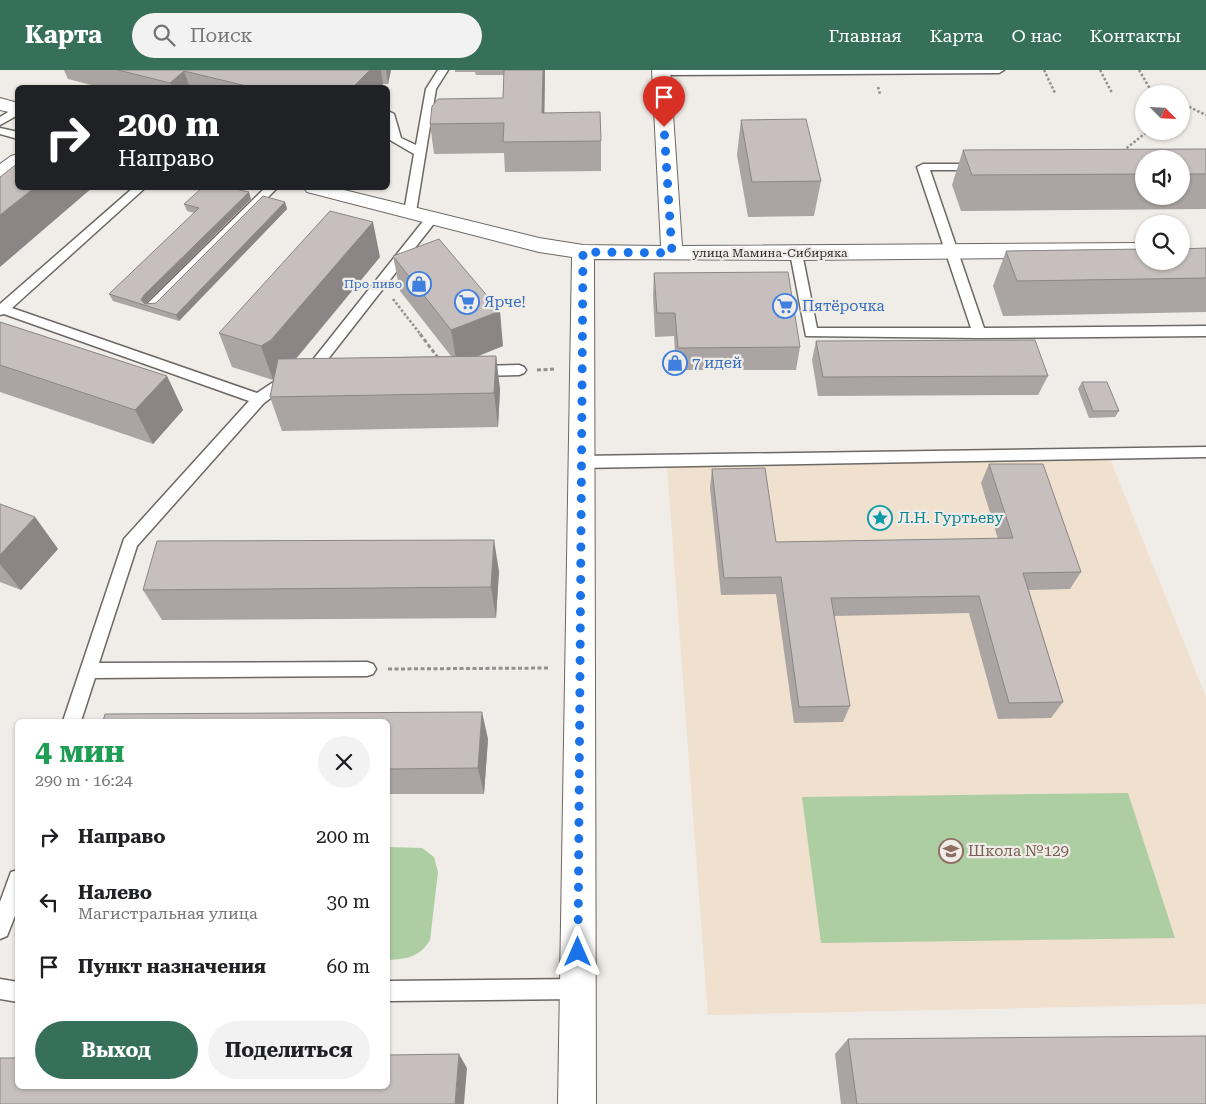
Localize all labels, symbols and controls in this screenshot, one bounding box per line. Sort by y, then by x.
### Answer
search box [132,13,482,58]
text: Карта [25,21,102,49]
icon: search [150,21,178,49]
text: Поиск [190,24,253,47]
text: Главная [829,25,902,46]
text: Карта [930,25,984,46]
text: О нас [1012,25,1062,46]
text: Контакты [1090,25,1181,46]
pin [643,76,685,127]
icon: arrive [650,83,678,111]
north arrow [1135,85,1190,140]
map controls [1135,85,1190,270]
text: 200 m [118,104,219,145]
icon: right [35,105,100,170]
text: Направо [118,146,214,171]
button: sound [1135,150,1190,205]
button: search [1135,215,1190,270]
street label: улица Мамина-Сибиряка [692,246,848,260]
shop icon: Про пиво [406,271,432,297]
place label: Про пиво [344,277,402,291]
supermarket icon: Ярче! [454,289,480,315]
place label: Ярче! [484,293,526,311]
supermarket icon: Пятёрочка [772,293,798,319]
place label: Пятёрочка [802,297,885,315]
shop icon: 7 идей [662,350,688,376]
place label: 7 идей [692,354,742,372]
place icon: Л.Н. Гуртьеву [867,505,893,531]
place label: Л.Н. Гуртьеву [898,509,1004,527]
text: 4 мин [35,734,125,769]
button: close [318,736,370,788]
text: 290 m · 16:24 [35,771,133,790]
icon: right [35,823,63,851]
text: Направо [78,825,165,848]
text: 200 m [316,825,370,848]
school or university icon: Школа №129 [938,838,964,864]
place label: Школа №129 [968,842,1069,860]
text: Налево [78,881,152,904]
icon: left [35,888,63,916]
text: 30 m [327,890,370,913]
text: Магистральная улица [78,904,258,923]
position arrow [551,925,603,977]
icon: arrive [35,953,63,981]
text: Пункт назначения [78,955,266,978]
text: 60 m [327,955,370,978]
button: Выход [35,1021,198,1079]
button: Поделиться [208,1021,370,1079]

